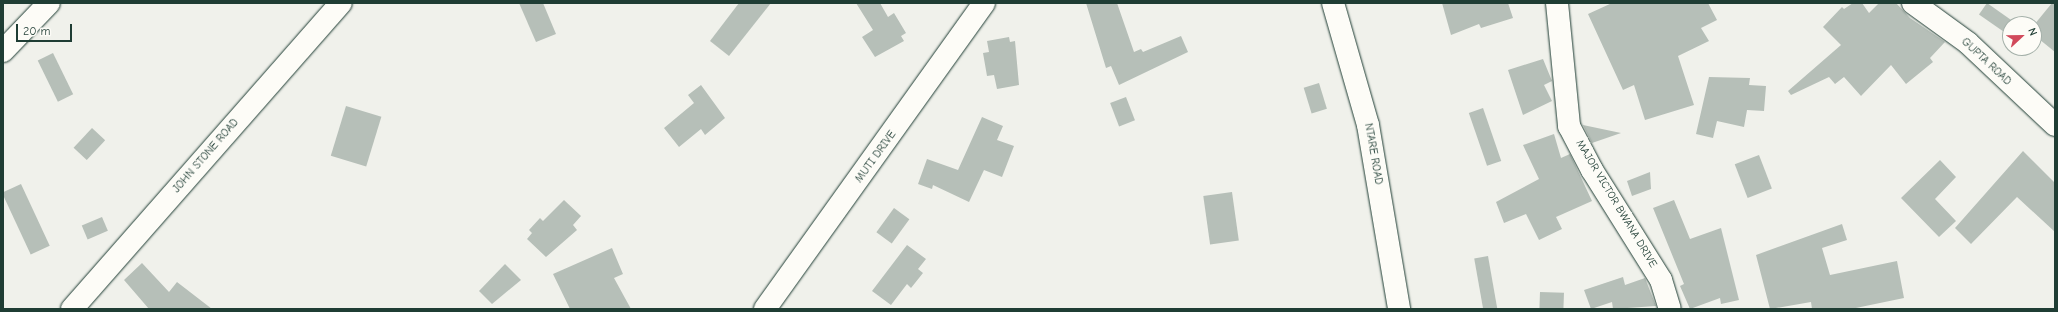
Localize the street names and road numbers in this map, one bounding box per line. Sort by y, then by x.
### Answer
street label: GUPTA ROAD [1958,36,2014,88]
street label: JOHN STONE ROAD [170,116,242,196]
street label: NTARE ROAD [1361,122,1385,186]
street label: MUTI DRIVE [853,129,899,185]
street label: MAJOR VICTOR BWANA DRIVE [1573,138,1659,270]

